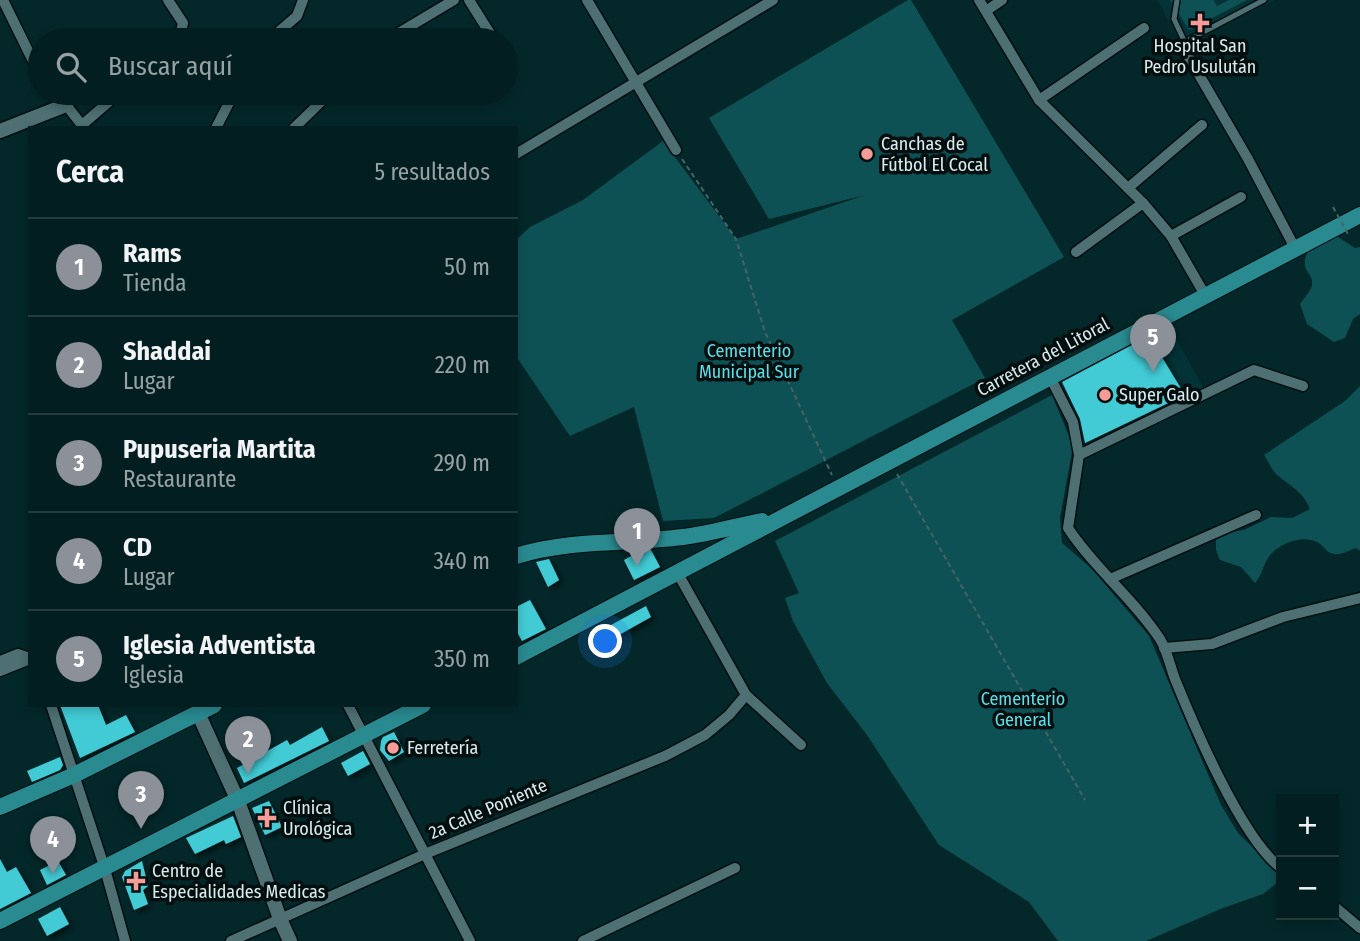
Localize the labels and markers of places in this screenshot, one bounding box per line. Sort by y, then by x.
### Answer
marker: Hospital San Pedro Usulután [1190,13,1210,33]
place label: Hospital San Pedro Usulután [1144,35,1256,78]
place label: Canchas de Fútbol El Cocal [881,133,988,176]
marker: Canchas de Fútbol El Cocal [859,146,875,162]
pin: 5 [1130,314,1176,372]
place label: Super Galo [1119,384,1199,406]
marker: Super Galo [1097,387,1113,403]
pin: 1 [614,508,660,566]
pin: 2 [225,716,271,774]
place label: Ferretería [407,737,478,759]
marker: Ferretería [385,740,401,756]
pin: 3 [118,771,164,829]
place label: Clínica Urológica [283,797,352,840]
marker: Clínica Urológica [257,808,277,828]
pin: 4 [30,816,76,874]
place label: Centro de Especialidades Medicas [152,860,326,903]
marker: Centro de Especialidades Medicas [126,871,146,891]

